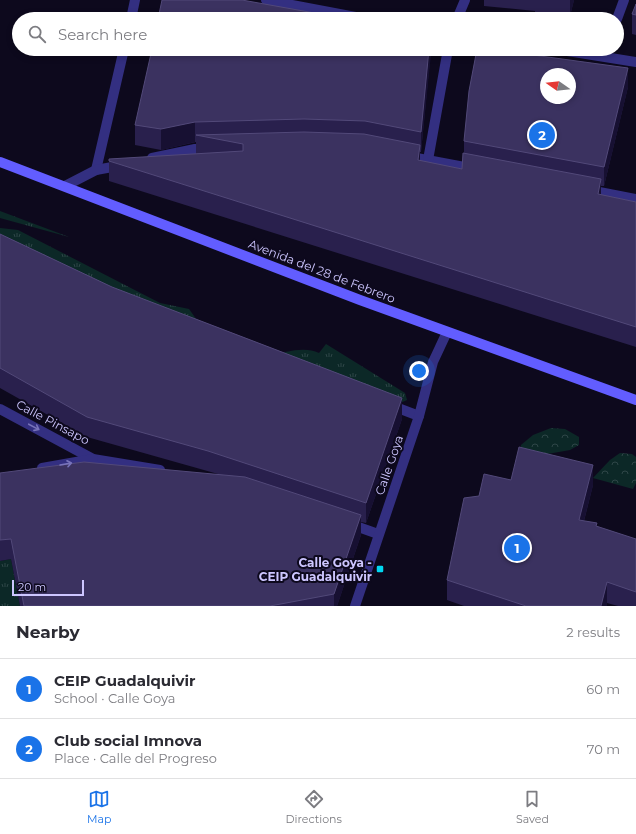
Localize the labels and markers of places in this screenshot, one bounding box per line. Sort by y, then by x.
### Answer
pin: 2 [529,120,555,150]
pin: 1 [504,533,530,563]
place label: Calle Goya - CEIP Guadalquivir [259,555,372,584]
marker: Calle Goya - CEIP Guadalquivir [375,564,385,574]

